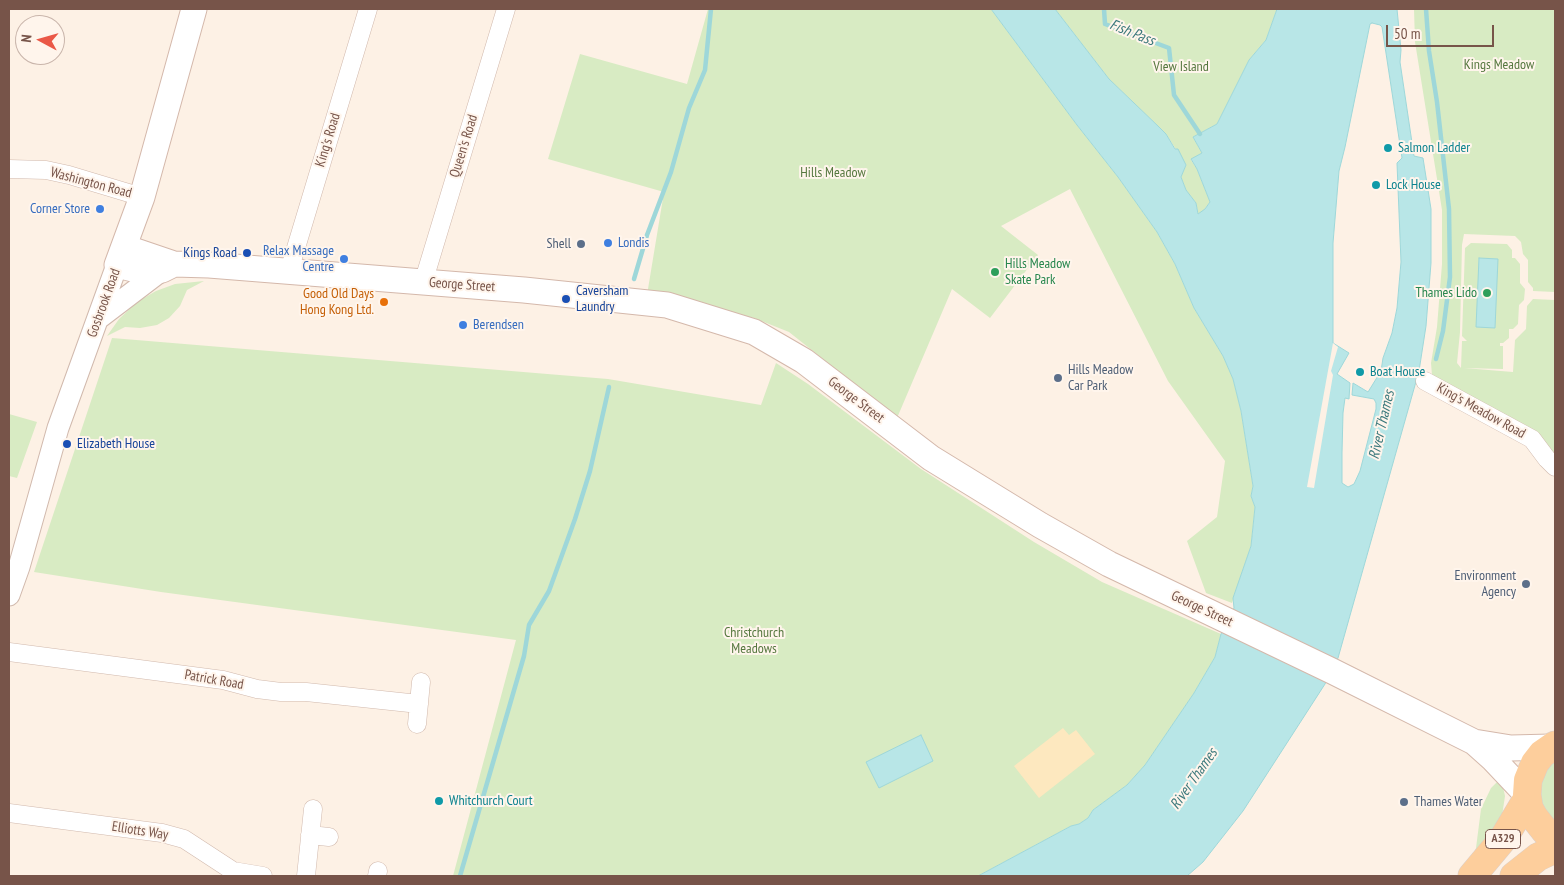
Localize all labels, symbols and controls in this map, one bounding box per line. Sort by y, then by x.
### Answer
north arrow [15,15,65,65]
scale bar [1389,15,1496,47]
water label: Fish Pass [1107,16,1157,50]
text: 50 m [1394,24,1420,43]
text: N [17,34,35,43]
park label: Kings Meadow [1464,57,1534,73]
park label: View Island [1153,59,1209,75]
street label: King's Road [312,111,344,169]
street label: Queen's Road [447,113,481,179]
place label: Salmon Ladder [1398,140,1470,156]
marker: Salmon Ladder [1382,142,1394,154]
street label: Washington Road [49,164,133,202]
park label: Hills Meadow [800,165,866,181]
place label: Lock House [1386,177,1441,193]
marker: Lock House [1370,179,1382,191]
place label: Corner Store [30,201,90,217]
marker: Corner Store [94,203,106,215]
place label: Londis [618,235,649,251]
place label: Shell [547,236,571,252]
marker: Londis [602,237,614,249]
marker: Shell [575,238,587,250]
place label: Relax Massage Centre [263,243,334,276]
place label: Kings Road [183,245,237,261]
marker: Kings Road [241,247,253,259]
marker: Relax Massage Centre [338,253,350,265]
place label: Hills Meadow Skate Park [1005,256,1070,288]
street label: Gosbrook Road [84,266,124,340]
marker: Hills Meadow Skate Park [989,266,1001,278]
street label: George Street [428,274,496,296]
place label: Caversham Laundry [576,283,628,316]
place label: Thames Lido [1415,285,1477,301]
place label: Good Old Days Hong Kong Ltd. [300,286,374,318]
marker: Thames Lido [1481,287,1493,299]
marker: Caversham Laundry [560,293,572,305]
marker: Good Old Days Hong Kong Ltd. [378,296,390,308]
place label: Berendsen [473,317,524,333]
marker: Berendsen [457,319,469,331]
place label: Hills Meadow Car Park [1068,362,1133,394]
place label: Boat House [1370,364,1425,380]
marker: Boat House [1354,366,1366,378]
marker: Hills Meadow Car Park [1052,372,1064,384]
street label: George Street [825,373,887,427]
street label: King's Meadow Road [1434,380,1528,442]
water label: River Thames [1365,389,1399,461]
place label: Elizabeth House [77,436,155,452]
marker: Elizabeth House [61,438,73,450]
place label: Environment Agency [1454,568,1516,600]
marker: Environment Agency [1520,578,1532,590]
street label: George Street [1168,587,1236,631]
park label: Christchurch Meadows [724,625,784,658]
street label: Patrick Road [183,667,245,693]
water label: River Thames [1167,745,1221,813]
place label: Whitchurch Court [449,793,533,809]
place label: Thames Water [1414,794,1483,810]
marker: Whitchurch Court [433,795,445,807]
marker: Thames Water [1398,796,1410,808]
street label: Elliotts Way [111,818,169,844]
road number: A329 [1486,830,1520,849]

